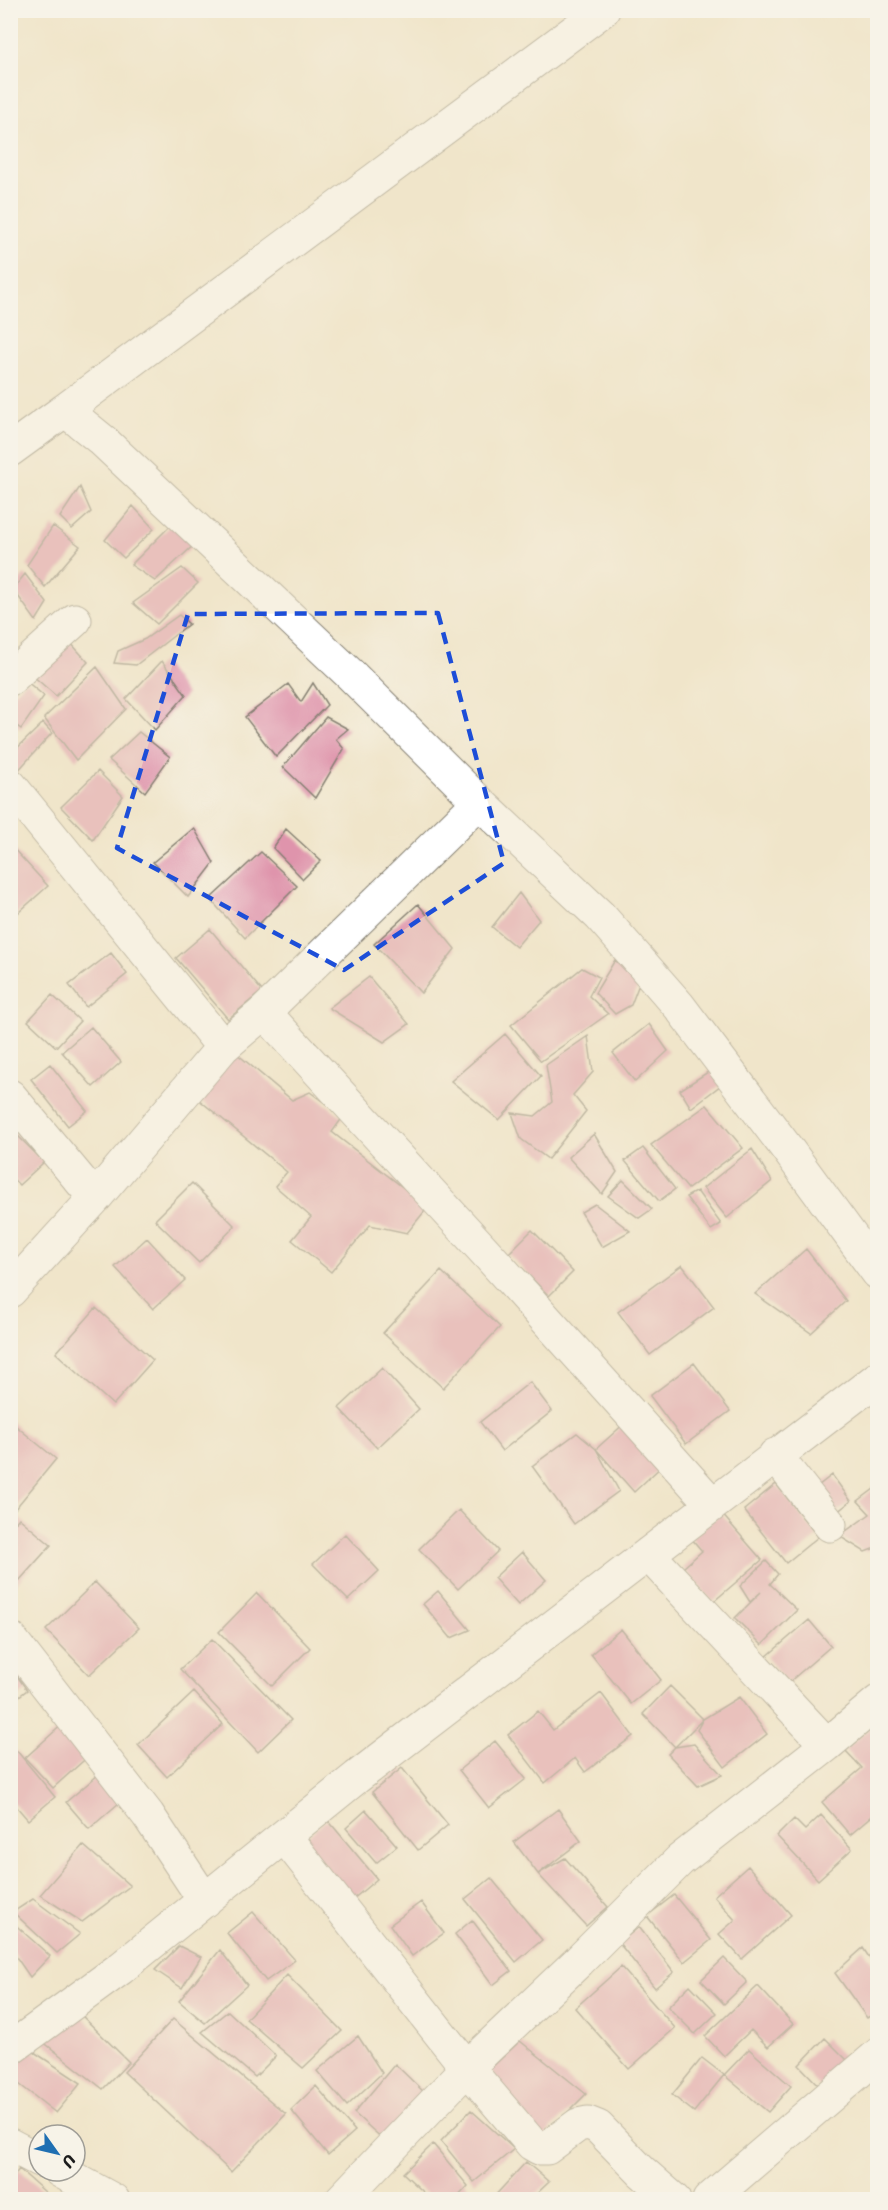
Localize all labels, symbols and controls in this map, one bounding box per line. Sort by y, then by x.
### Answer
north arrow [27,2123,87,2183]
text: U [53,2149,84,2175]

